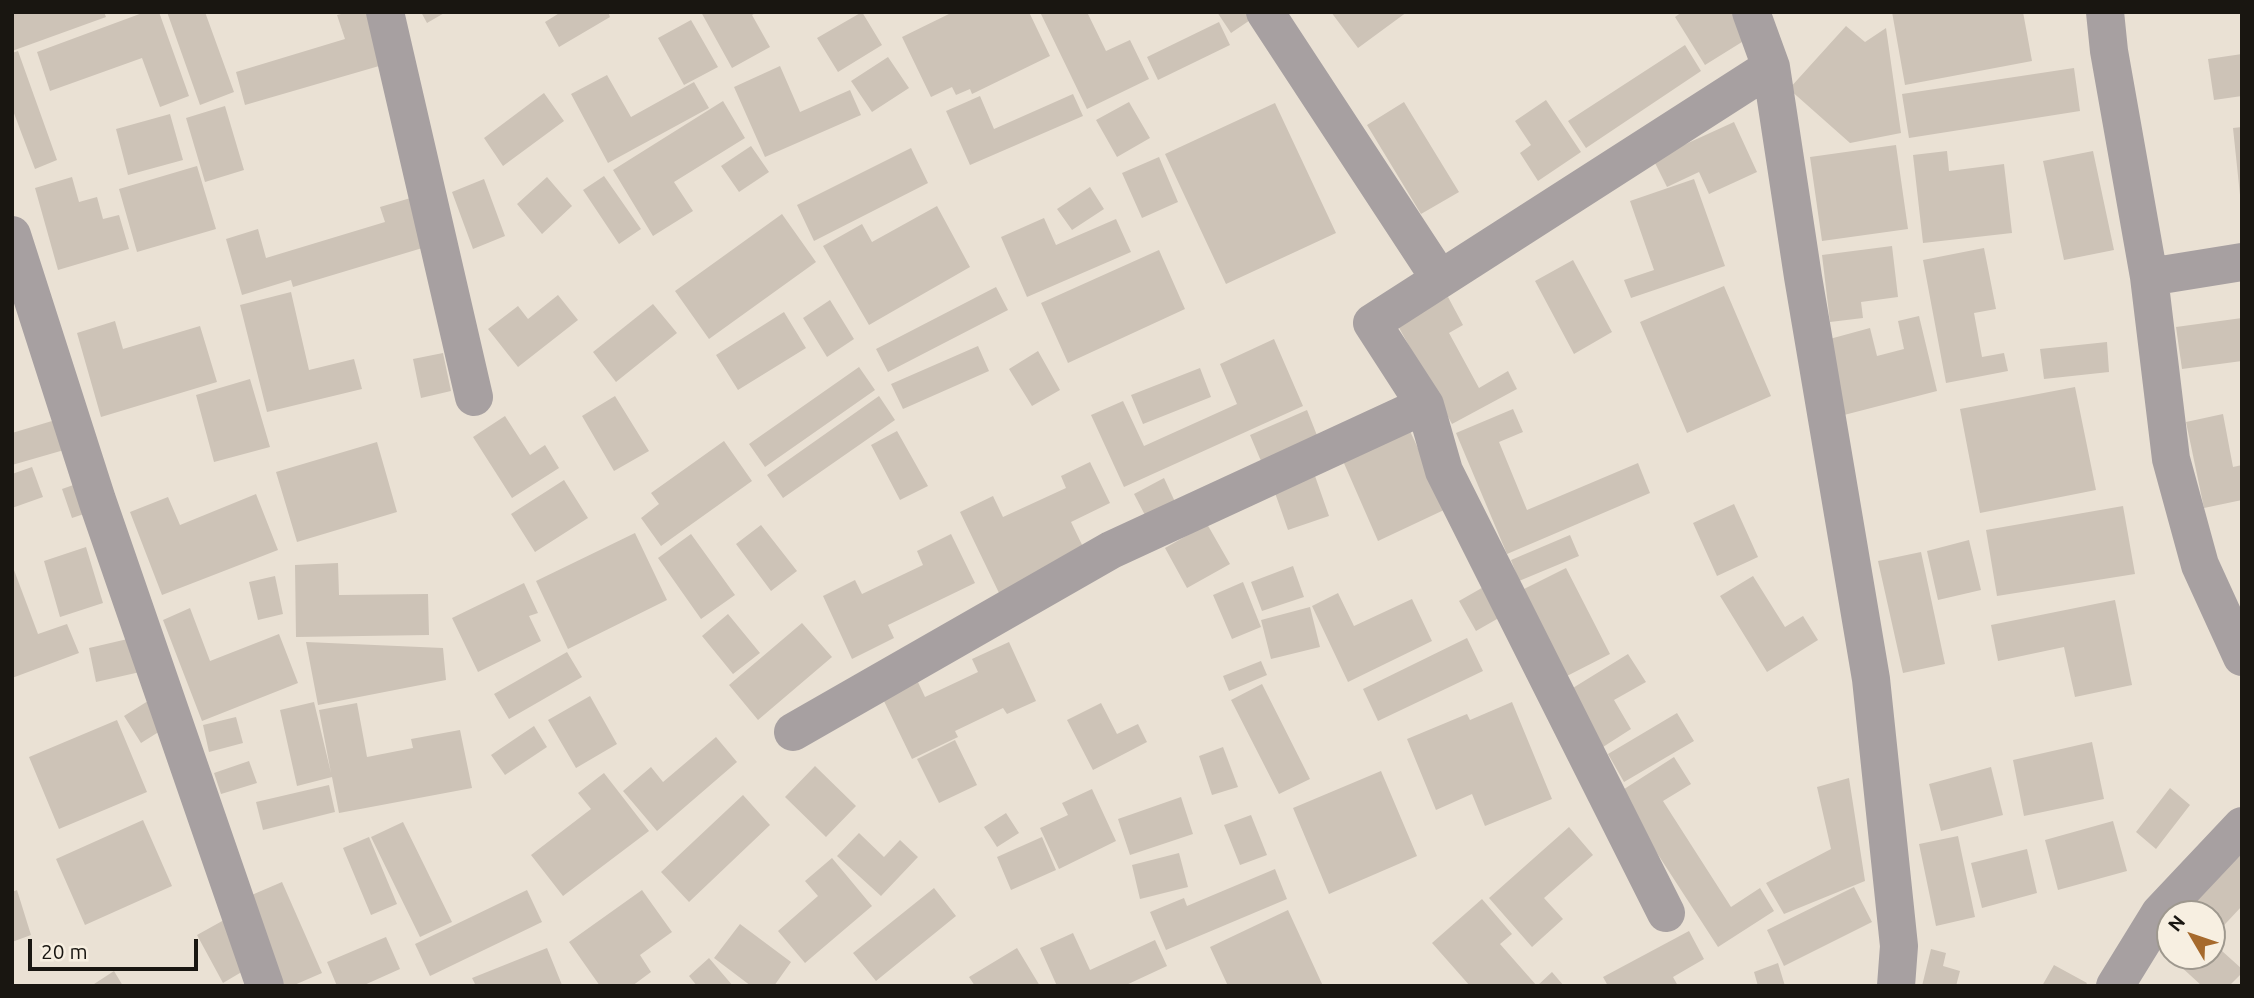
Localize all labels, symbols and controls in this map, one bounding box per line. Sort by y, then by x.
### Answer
north arrow [2156,900,2226,970]
text: N [2163,911,2189,935]
scale bar [32,925,201,969]
text: 20 m [41,939,88,963]

